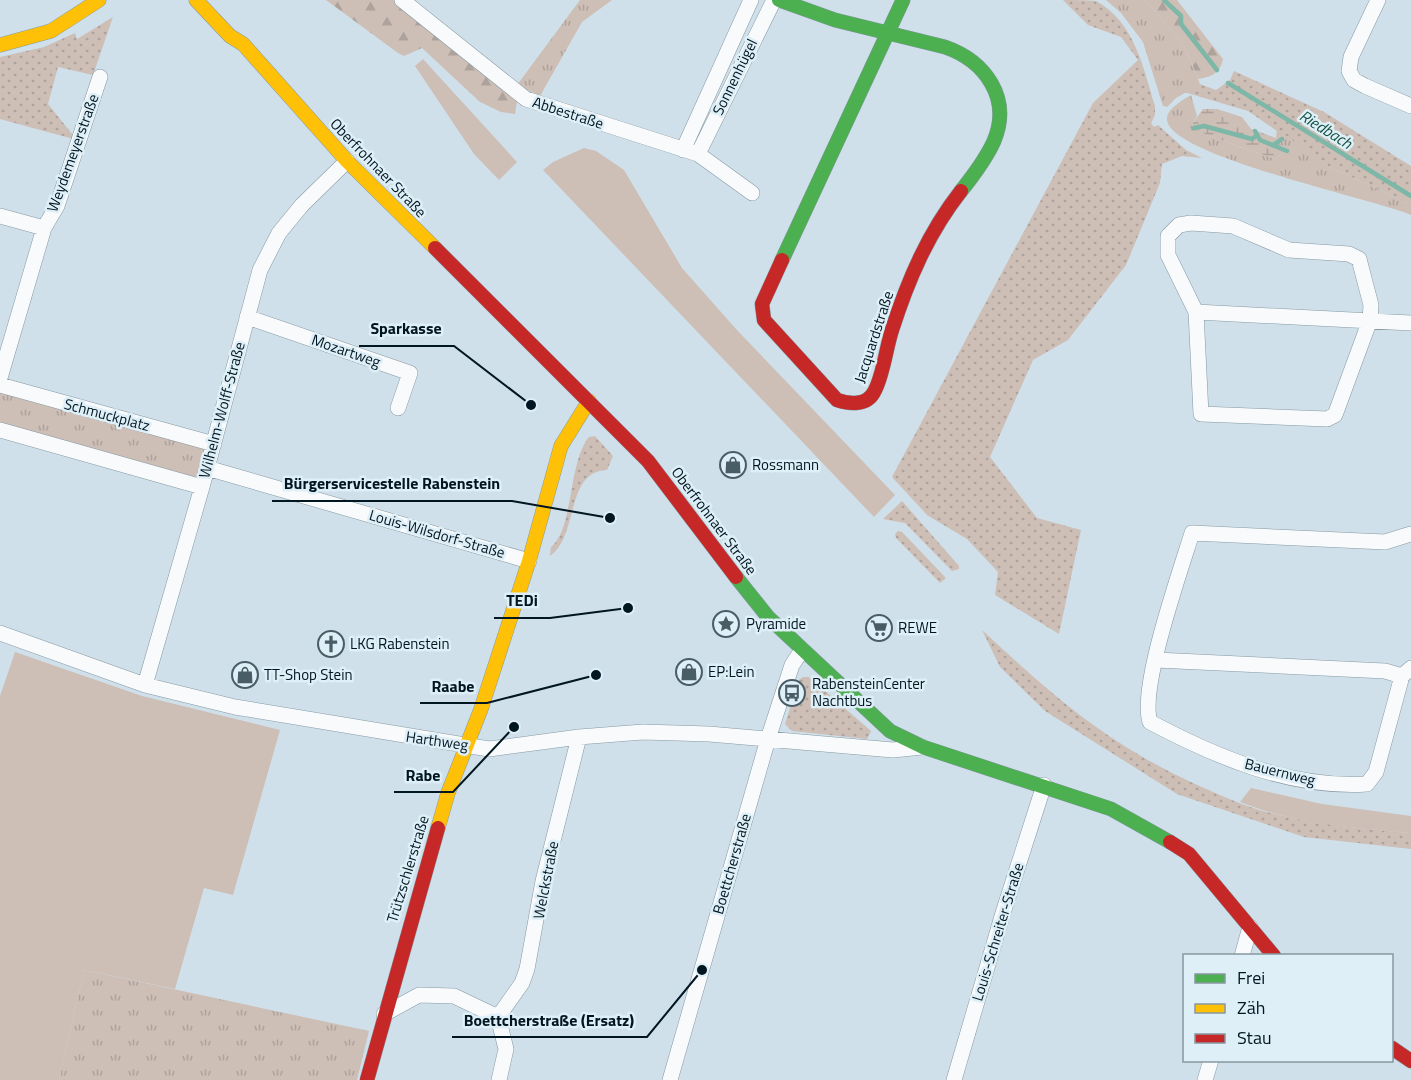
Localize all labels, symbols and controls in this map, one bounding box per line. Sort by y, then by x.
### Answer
street label: Sonnenhügel [706,35,763,119]
street label: Abbestraße [530,90,607,135]
street label: Weydemeyerstraße [41,91,105,215]
water label: Riedbach [1295,103,1358,155]
street label: Oberfrohnaer Straße [325,113,432,223]
street label: Jacquardstraße [848,288,899,386]
callout: Sparkasse [359,312,454,346]
text: Sparkasse [370,316,442,340]
street label: Mozartweg [308,328,384,373]
street label: Wilhelm-Wolff-Straße [192,339,251,480]
street label: Schmuckplatz [62,392,153,437]
shop icon: Rossmann [718,450,748,480]
place label: Rossmann [752,453,819,476]
street label: Oberfrohnaer Straße [666,462,763,580]
callout: Bürgerservicestelle Rabenstein [272,467,512,501]
text: Bürgerservicestelle Rabenstein [284,471,500,495]
street label: Louis-Wilsdorf-Straße [367,503,508,564]
callout: TEDi [494,584,550,618]
text: TEDi [506,588,538,612]
place icon: Pyramide [711,609,741,639]
place label: Pyramide [746,612,806,635]
supermarket icon: REWE [864,613,894,643]
place label: REWE [898,616,937,639]
church icon: LKG Rabenstein [316,629,346,659]
place label: LKG Rabenstein [350,632,449,655]
shop icon: EP:Lein [674,657,704,687]
shop icon: TT-Shop Stein [230,660,260,690]
place label: EP:Lein [708,660,754,683]
place label: TT-Shop Stein [264,663,352,686]
callout: Raabe [420,669,487,703]
place label: RabensteinCenter Nachtbus [812,672,925,712]
text: Raabe [431,674,475,698]
bus stop icon: RabensteinCenter Nachtbus [777,678,807,708]
street label: Harthweg [404,725,470,756]
street label: Bauernweg [1242,752,1318,791]
callout: Rabe [394,758,453,792]
text: Rabe [406,763,440,787]
street label: Boettcherstraße [706,811,757,917]
street label: Trützschlerstraße [380,813,435,925]
street label: Welckstraße [527,839,564,921]
street label: Louis-Schreiter-Straße [966,860,1030,1004]
legend [1183,954,1393,1062]
text: Frei [1237,964,1265,991]
text: Zäh [1237,994,1265,1021]
callout: Boettcherstraße (Ersatz) [452,1003,647,1037]
text: Boettcherstraße (Ersatz) [464,1008,634,1032]
text: Stau [1237,1024,1272,1051]

